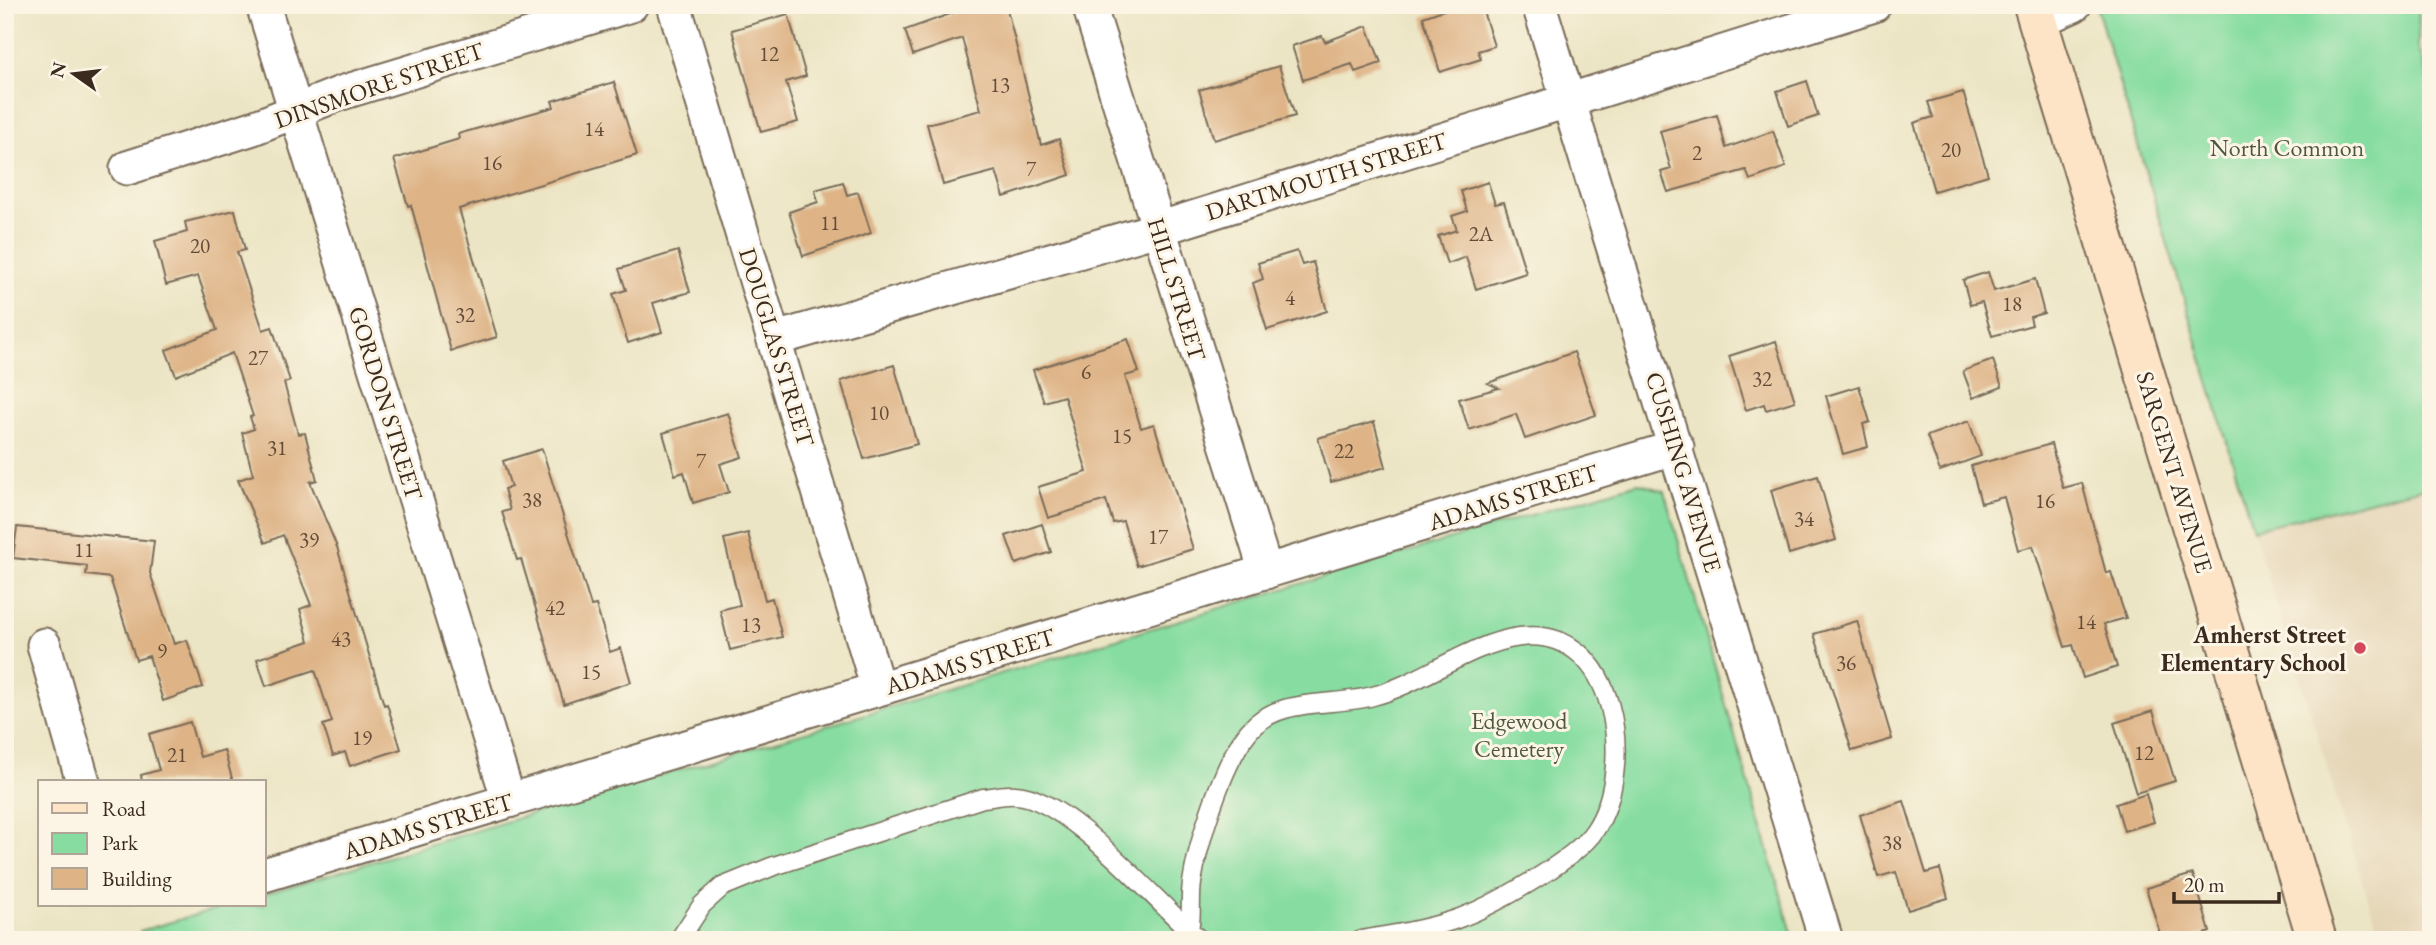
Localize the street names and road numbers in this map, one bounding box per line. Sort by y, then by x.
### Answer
street label: DINSMORE STREET [270,34,489,135]
street label: DARTMOUTH STREET [1202,124,1451,227]
street label: HILL STREET [1141,214,1214,365]
street label: DOUGLAS STREET [732,244,822,451]
street label: GORDON STREET [342,303,430,504]
street label: CUSHING AVENUE [1639,368,1729,576]
street label: SARGENT AVENUE [2130,368,2220,576]
street label: ADAMS STREET [1424,456,1602,538]
street label: ADAMS STREET [881,620,1059,702]
street label: ADAMS STREET [339,785,517,867]

